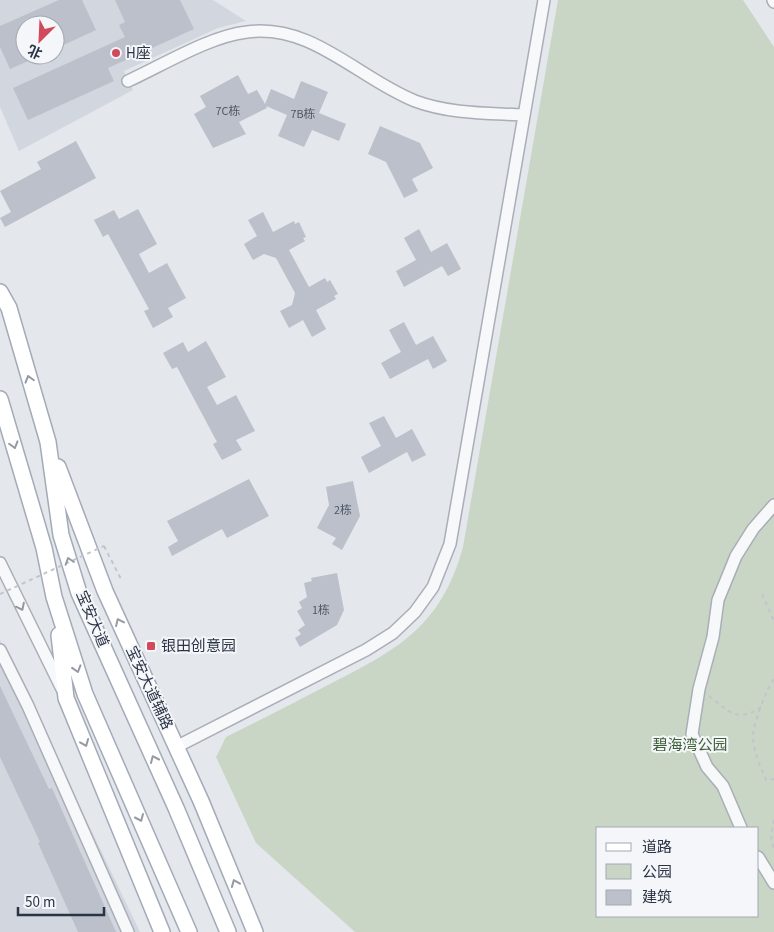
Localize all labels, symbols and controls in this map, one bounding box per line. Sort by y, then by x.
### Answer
north arrow [15,15,65,65]
text: 北 [25,39,46,63]
place label: H座 [126,43,151,64]
marker: H座 [110,47,122,59]
house number: 7C栋 [216,103,240,120]
house number: 7B栋 [290,106,316,123]
one-way arrow [25,375,35,383]
one-way arrow [8,441,18,449]
house number: 2栋 [334,502,352,519]
one-way arrow [65,557,75,566]
street label: 宝安大道 [71,587,113,651]
one-way arrow [15,601,25,610]
house number: 1栋 [312,602,330,619]
one-way arrow [115,618,126,627]
place label: 银田创意园 [161,636,236,657]
marker: 银田创意园 [145,640,157,652]
street label: 宝安大道辅路 [120,643,178,733]
one-way arrow [71,664,81,673]
park label: 碧海湾公园 [652,735,728,756]
one-way arrow [78,738,89,747]
one-way arrow [150,755,160,764]
one-way arrow [134,813,145,822]
legend [596,827,759,917]
text: 道路 [642,837,672,858]
text: 公园 [642,862,672,883]
one-way arrow [230,879,241,888]
scale bar [18,884,104,916]
text: 建筑 [642,887,672,908]
text: 50 m [25,892,55,913]

